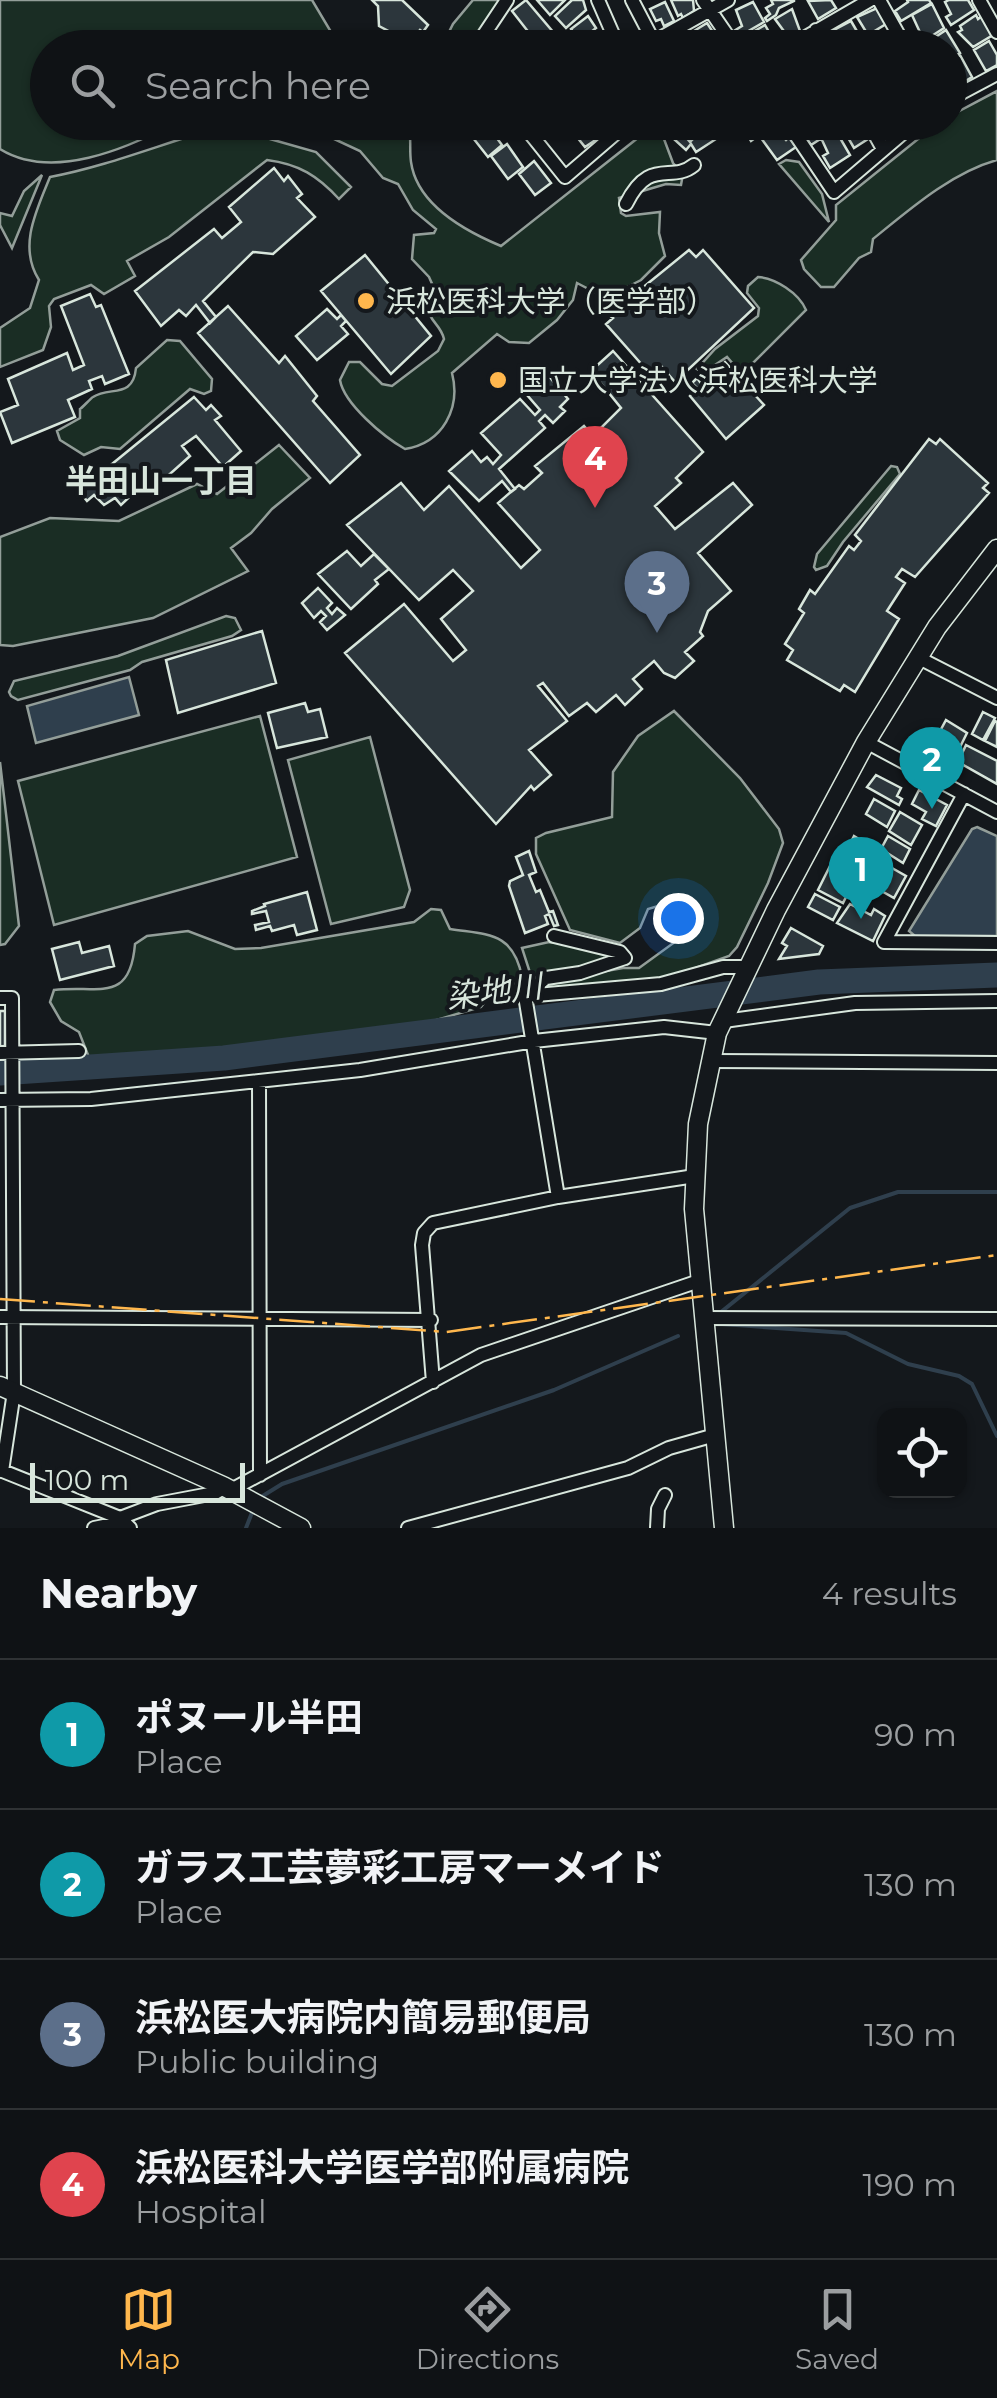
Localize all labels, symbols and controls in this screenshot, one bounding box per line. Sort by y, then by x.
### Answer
search box [30,30,967,140]
icon: search [65,58,120,113]
text: Search here [145,62,371,109]
place label: 浜松医科大学（医学部） [386,283,716,320]
marker: 浜松医科大学（医学部） [355,290,377,312]
place label: 国立大学法人浜松医科大学 [518,362,878,399]
marker: 国立大学法人浜松医科大学 [487,369,509,391]
pin: 4 [562,426,628,508]
district label: 半田山一丁目 [65,461,257,500]
pin: 3 [624,550,690,633]
pin: 2 [900,726,964,809]
pin: 1 [828,836,894,919]
your location [653,893,704,944]
water label: 染地川 [444,965,547,1016]
map controls [877,1408,967,1498]
button: locate [877,1408,967,1498]
scale bar [30,1458,245,1502]
text: 100 m [45,1463,129,1497]
text: Nearby [40,1567,197,1619]
text: 4 results [822,1574,957,1613]
text: ポヌール半田 [135,1694,363,1741]
text: 1 [66,1715,79,1754]
text: 90 m [874,1715,957,1754]
text: Place [135,1742,223,1781]
text: ガラス工芸夢彩工房マーメイド [135,1844,665,1891]
text: 2 [63,1865,82,1904]
text: 130 m [864,1865,957,1904]
text: Place [135,1892,223,1931]
text: 浜松医大病院内簡易郵便局 [135,1994,591,2041]
text: 3 [63,2015,82,2054]
text: 130 m [864,2015,957,2054]
text: Public building [135,2042,379,2081]
text: 浜松医科大学医学部附属病院 [135,2144,629,2191]
text: 4 [61,2165,84,2204]
text: 190 m [862,2165,957,2204]
text: Hospital [135,2192,267,2231]
tab: Map [118,2282,180,2376]
tab: Directions [416,2282,559,2376]
tab: Saved [795,2282,879,2376]

